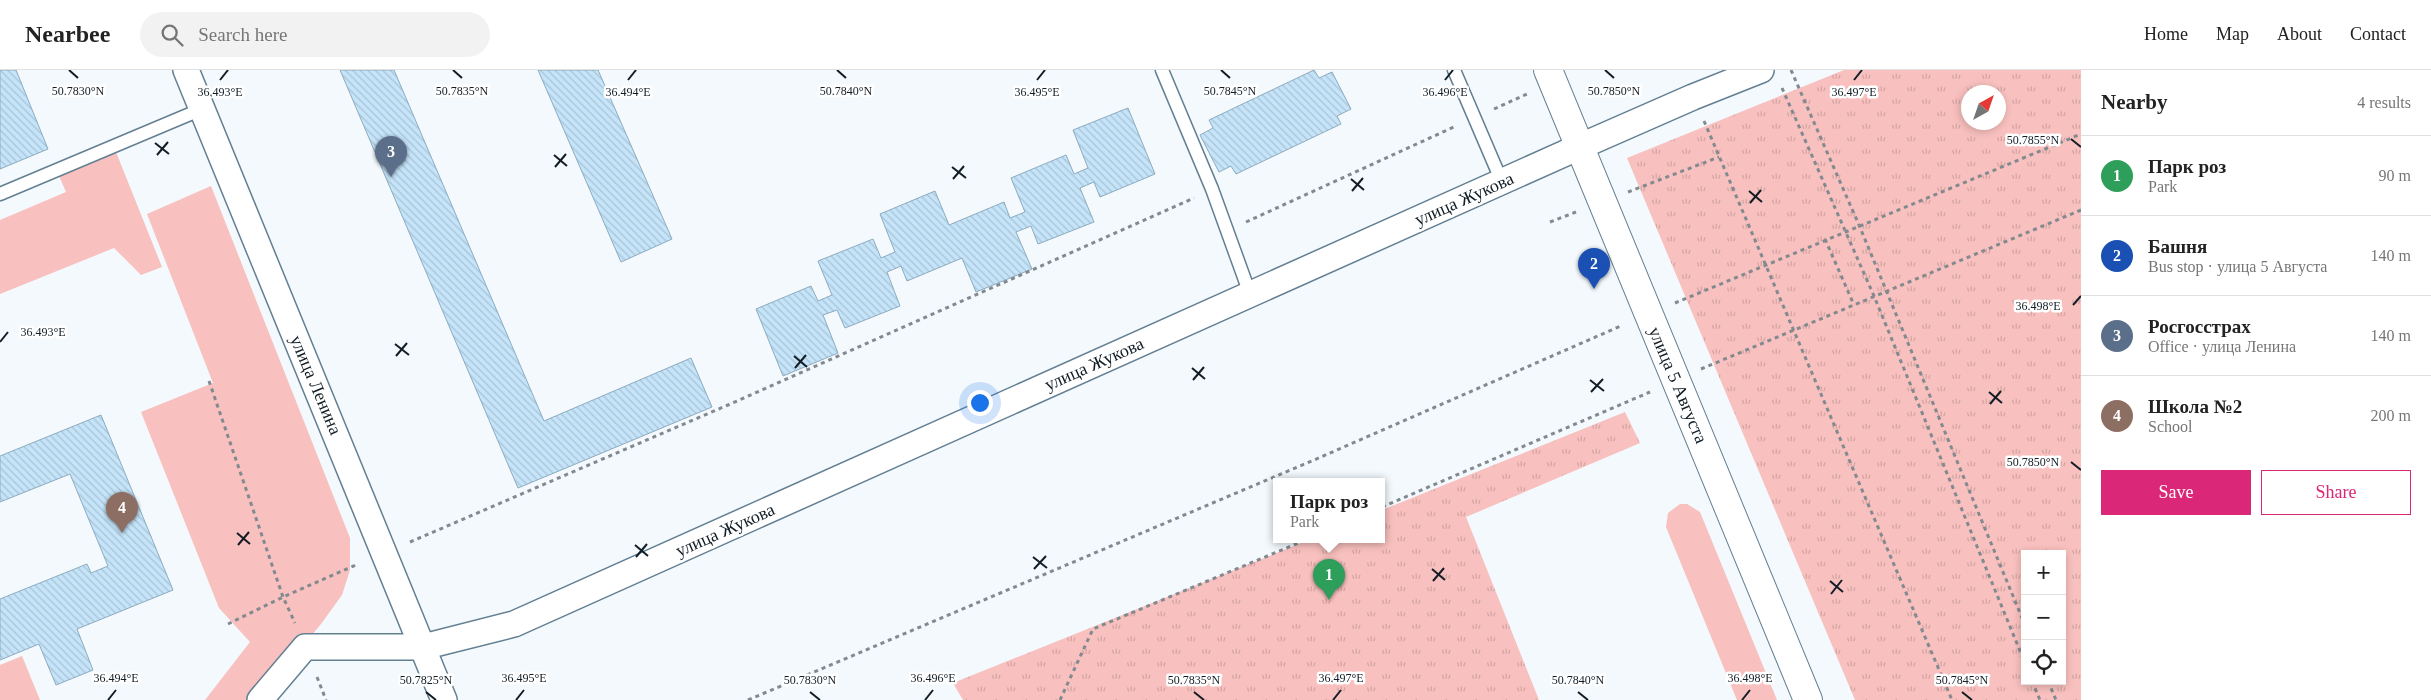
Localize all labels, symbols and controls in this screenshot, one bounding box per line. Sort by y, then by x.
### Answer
search box [140,12,490,57]
text: Nearbee [25,21,110,47]
icon: search [158,21,186,49]
text: Search here [198,24,287,45]
text: Home [2144,24,2188,44]
text: Map [2216,24,2249,44]
text: About [2277,24,2322,44]
text: Contact [2350,24,2406,44]
text: 50.7830°N [52,84,105,98]
text: 50.7835°N [436,84,489,98]
text: 50.7840°N [820,84,873,98]
text: 50.7845°N [1204,84,1257,98]
text: 50.7850°N [1588,84,1641,98]
text: 36.493°E [197,85,243,99]
text: 36.494°E [605,85,651,99]
text: 36.495°E [1014,85,1060,99]
text: 36.496°E [1422,85,1468,99]
text: 36.497°E [1831,85,1877,99]
north arrow [1961,85,2006,130]
text: Nearby [2101,90,2168,114]
text: 4 results [2357,94,2411,111]
text: 50.7855°N [2007,133,2060,147]
pin: 3 [375,136,407,177]
text: Парк роз [2148,156,2226,177]
text: 1 [2113,167,2121,184]
text: 90 m [2379,167,2411,184]
street label: улица Жукова [1411,168,1517,230]
text: Park [2148,178,2177,195]
text: Башня [2148,236,2207,257]
text: 2 [2113,247,2121,264]
text: 140 m [2371,247,2411,264]
pin: 2 [1578,248,1610,289]
text: Bus stop · улица 5 Августа [2148,258,2327,275]
text: 36.498°E [2015,299,2061,313]
text: Росгосстрах [2148,316,2251,337]
street label: улица 5 Августа [1644,324,1712,446]
text: 36.493°E [20,325,66,339]
text: 3 [2113,327,2121,344]
text: 140 m [2371,327,2411,344]
street label: улица Ленина [286,332,346,438]
street label: улица Жукова [1041,333,1147,395]
text: Office · улица Ленина [2148,338,2296,355]
your location [967,390,993,416]
text: Школа №2 [2148,396,2242,417]
text: 4 [2113,407,2121,424]
text: 200 m [2371,407,2411,424]
text: School [2148,418,2192,435]
text: 50.7850°N [2007,455,2060,469]
button: Save [2101,470,2251,515]
button: Share [2261,470,2411,515]
popup [1273,478,1385,543]
text: Парк роз [1290,491,1368,512]
pin: 4 [106,492,138,533]
street label: улица Жукова [672,499,778,561]
text: Park [1290,513,1319,530]
map controls [2021,550,2066,685]
button: + [2021,550,2066,595]
pin: 1 [1313,559,1345,600]
button: − [2021,595,2066,640]
button: locate [2021,640,2066,685]
text: 36.494°E [93,671,139,685]
text: 36.495°E [501,671,547,685]
text: 36.496°E [910,671,956,685]
text: 36.497°E [1318,671,1364,685]
text: 36.498°E [1727,671,1773,685]
text: 50.7825°N [400,673,453,687]
text: 50.7830°N [784,673,837,687]
text: 50.7835°N [1168,673,1221,687]
text: 50.7840°N [1552,673,1605,687]
text: 50.7845°N [1936,673,1989,687]

